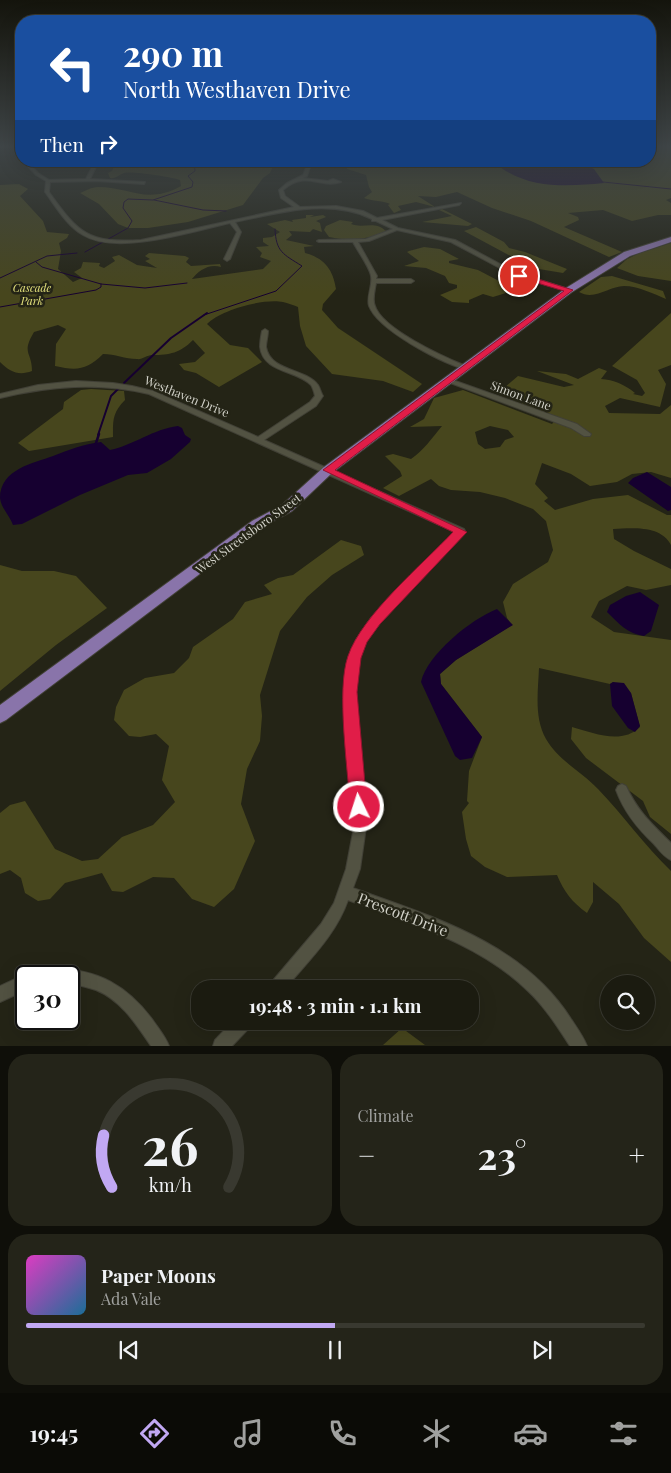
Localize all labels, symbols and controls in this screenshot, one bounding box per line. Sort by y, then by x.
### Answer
text: 290 m [123,29,223,76]
icon: left [40,35,105,100]
text: North Westhaven Drive [123,74,351,104]
icon: right [94,130,122,158]
text: Then [40,131,84,157]
pin [498,255,540,297]
icon: arrive [505,262,533,290]
park label: Cascade Park [13,280,52,308]
street label: Westhaven Drive [141,371,232,420]
street label: Simon Lane [488,377,554,413]
street label: West Streetsboro Street [191,489,304,577]
position arrow [332,780,384,832]
street label: Prescott Drive [355,888,451,940]
speed limit sign: 30 [15,965,80,1030]
map controls [600,975,655,1030]
button: search [600,975,655,1030]
text: 19:48 · 3 min · 1.1 km [249,992,421,1018]
text: Climate [358,1105,414,1126]
text: 26 [142,1110,198,1179]
text: 23° [478,1129,527,1180]
text: − [358,1136,376,1173]
text: + [629,1136,645,1173]
text: km/h [148,1173,192,1196]
text: Paper Moons [101,1262,216,1288]
text: Ada Vale [101,1288,161,1309]
icon: previous [115,1336,143,1364]
icon: pause [321,1336,349,1364]
icon: next [528,1336,556,1364]
icon: directions [137,1416,172,1451]
icon: music [231,1416,266,1451]
icon: phone [325,1416,360,1451]
icon: climate [419,1416,454,1451]
icon: car [513,1416,548,1451]
icon: filters [606,1416,641,1451]
text: 19:45 [29,1418,78,1448]

